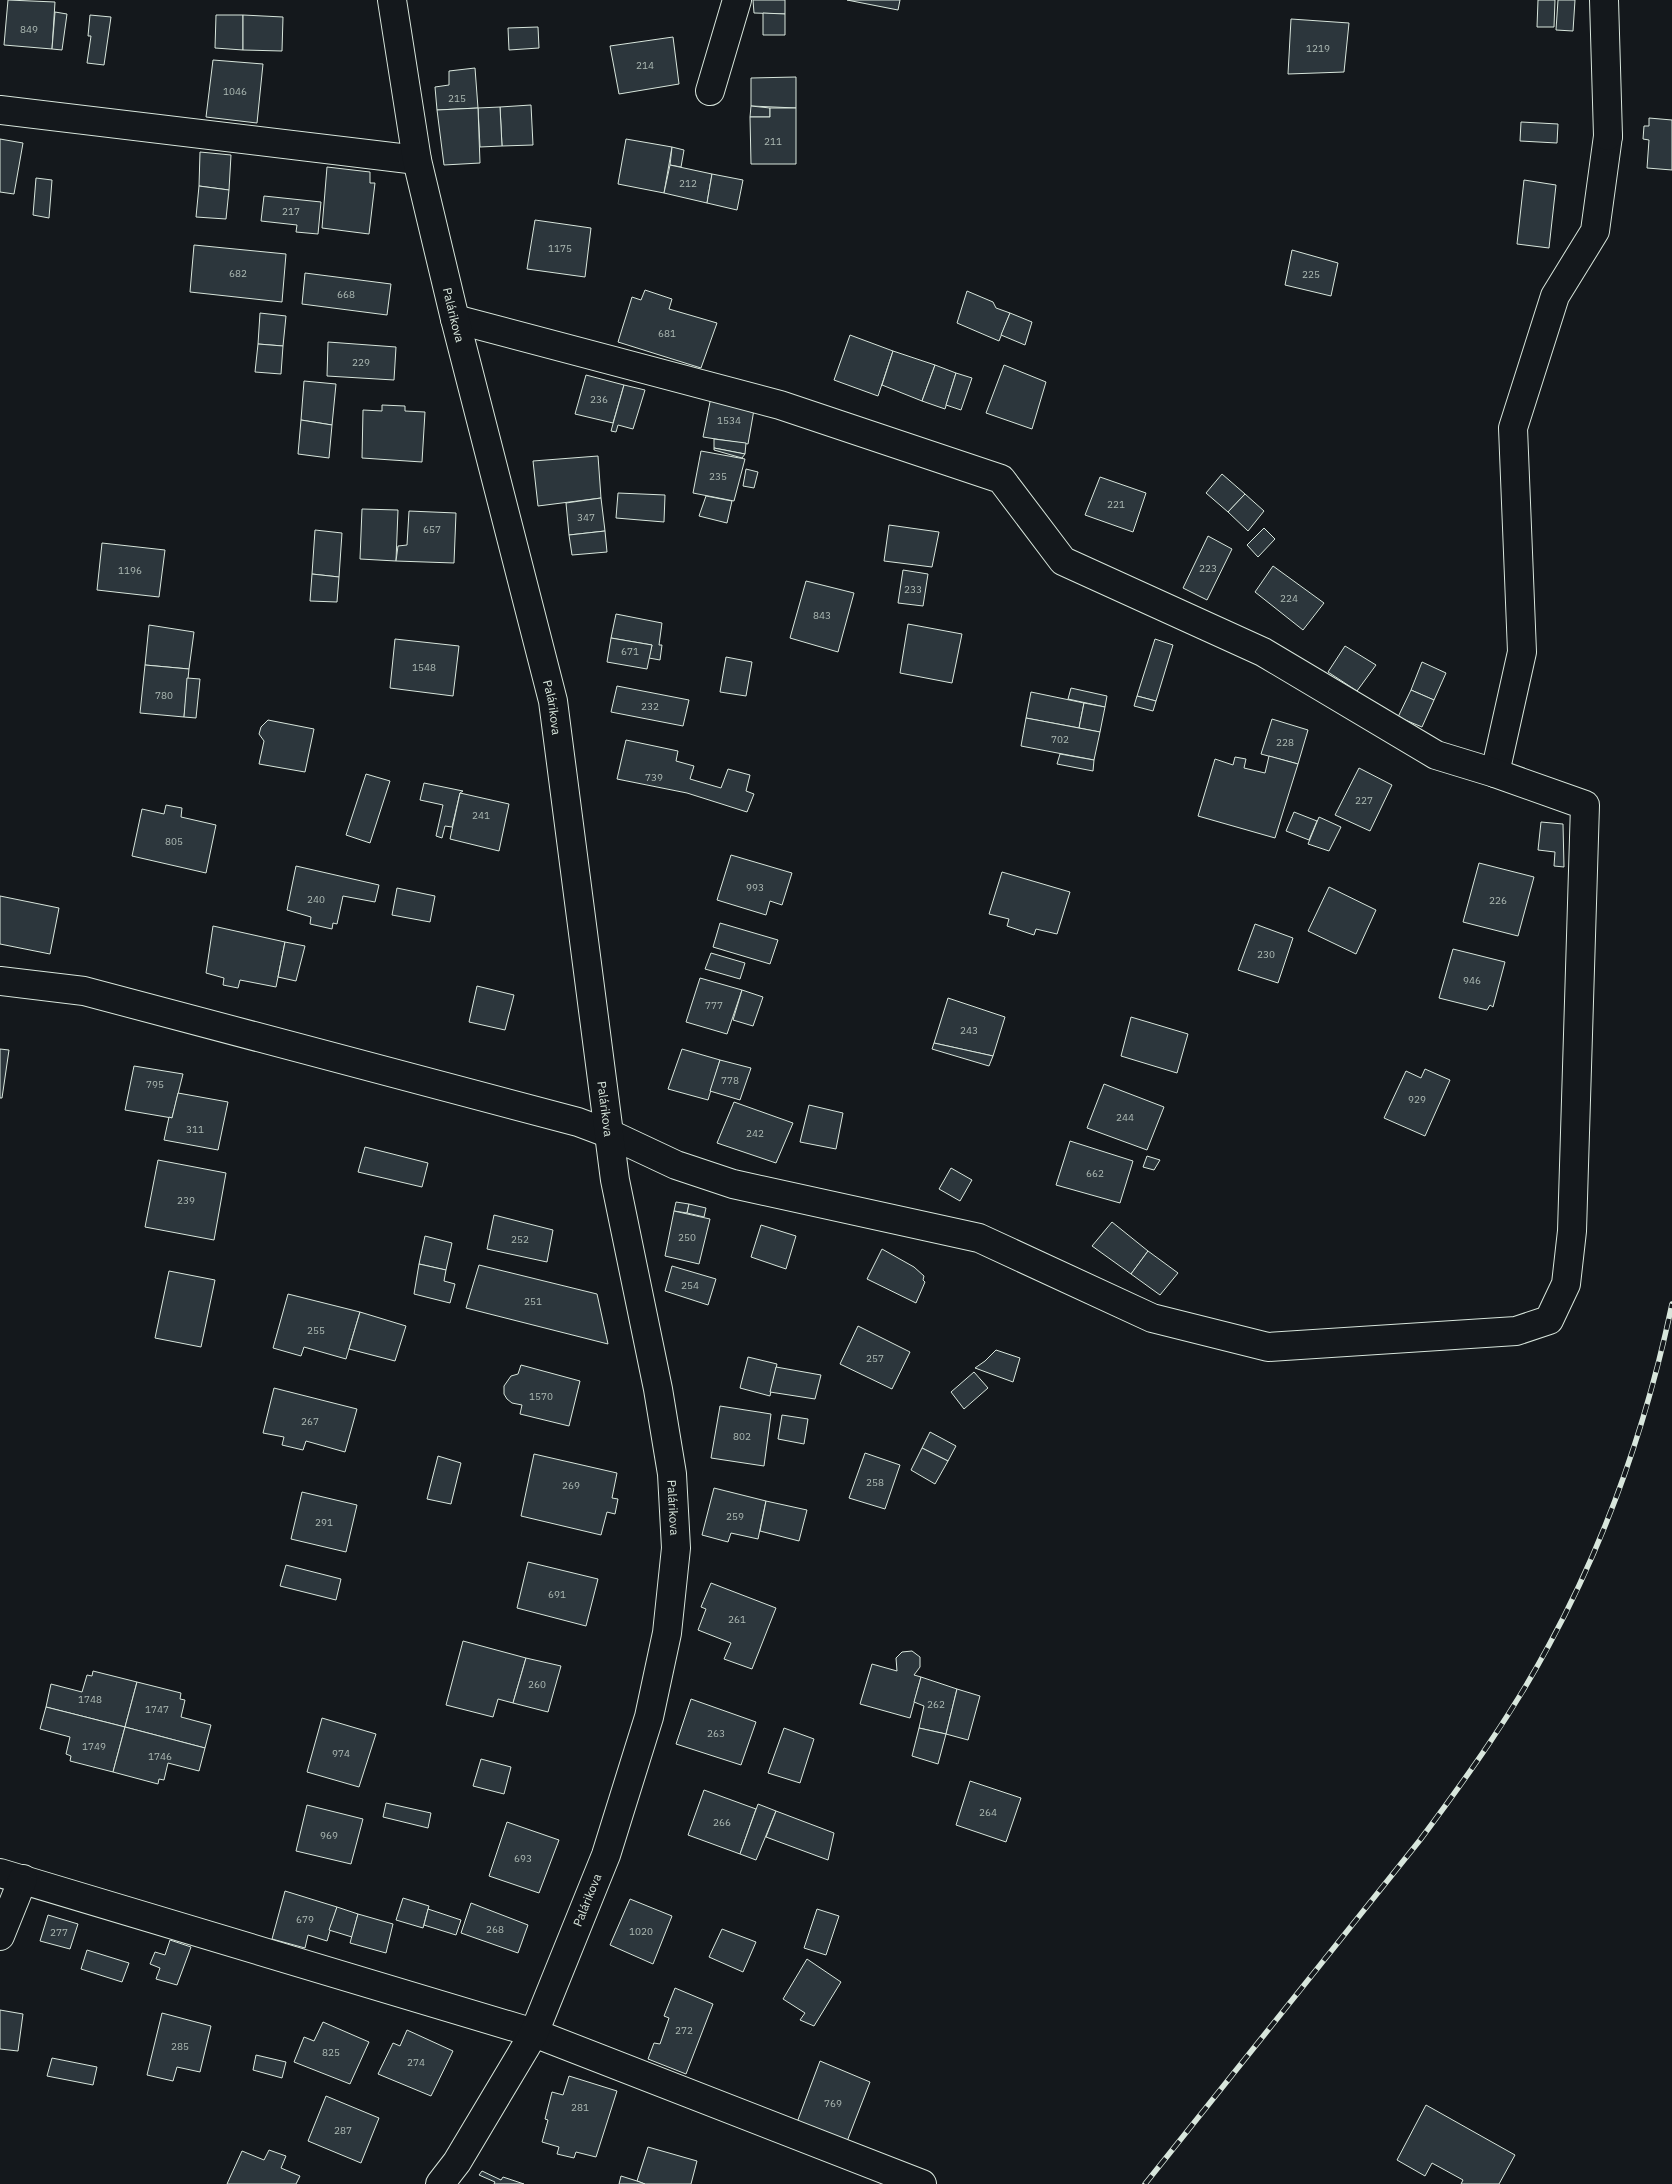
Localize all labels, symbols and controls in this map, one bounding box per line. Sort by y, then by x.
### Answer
house number: 849 [20,23,38,36]
house number: 1219 [1306,42,1330,55]
house number: 214 [636,59,654,72]
house number: 1046 [223,85,247,98]
house number: 215 [448,92,466,105]
house number: 211 [764,135,782,148]
house number: 212 [679,177,697,190]
house number: 217 [282,205,300,218]
house number: 1175 [548,242,572,255]
house number: 682 [229,267,247,280]
house number: 225 [1302,268,1320,281]
street label: Palárikova [440,286,468,344]
house number: 668 [337,288,355,301]
house number: 681 [658,327,676,340]
house number: 229 [352,356,370,369]
house number: 236 [590,393,608,406]
house number: 1534 [717,414,741,427]
house number: 235 [709,470,727,483]
house number: 221 [1107,498,1125,511]
house number: 347 [577,511,595,524]
house number: 657 [423,523,441,536]
house number: 223 [1199,562,1217,575]
house number: 1196 [118,564,142,577]
house number: 233 [904,583,922,596]
house number: 224 [1280,592,1298,605]
house number: 843 [813,609,831,622]
house number: 671 [621,645,639,658]
house number: 1548 [412,661,436,674]
street label: Palárikova [540,678,565,736]
house number: 780 [155,689,173,702]
house number: 232 [641,700,659,713]
house number: 702 [1051,733,1069,746]
house number: 228 [1276,736,1294,749]
house number: 739 [645,771,663,784]
house number: 227 [1355,794,1373,807]
house number: 241 [472,809,490,822]
house number: 805 [165,835,183,848]
house number: 993 [746,881,764,894]
house number: 240 [307,893,325,906]
house number: 226 [1489,894,1507,907]
house number: 230 [1257,948,1275,961]
house number: 946 [1463,974,1481,987]
house number: 777 [705,999,723,1012]
house number: 243 [960,1024,978,1037]
house number: 778 [721,1074,739,1087]
house number: 795 [146,1078,164,1091]
street label: Palárikova [595,1080,617,1138]
house number: 929 [1408,1093,1426,1106]
house number: 244 [1116,1111,1134,1124]
house number: 311 [186,1123,204,1136]
house number: 242 [746,1127,764,1140]
house number: 662 [1086,1167,1104,1180]
house number: 239 [177,1194,195,1207]
house number: 250 [678,1231,696,1244]
house number: 252 [511,1233,529,1246]
house number: 254 [681,1279,699,1292]
house number: 251 [524,1295,542,1308]
house number: 255 [307,1324,325,1337]
house number: 257 [866,1352,884,1365]
house number: 1570 [529,1390,553,1403]
house number: 267 [301,1415,319,1428]
house number: 802 [733,1430,751,1443]
house number: 258 [866,1476,884,1489]
house number: 269 [562,1479,580,1492]
street label: Palárikova [665,1479,683,1536]
house number: 259 [726,1510,744,1523]
house number: 291 [315,1516,333,1529]
house number: 691 [548,1588,566,1601]
house number: 261 [728,1613,746,1626]
house number: 260 [528,1678,546,1691]
house number: 1748 [78,1693,102,1706]
house number: 262 [927,1698,945,1711]
house number: 1747 [145,1703,169,1716]
house number: 263 [707,1727,725,1740]
house number: 1749 [82,1740,106,1753]
house number: 974 [332,1747,350,1760]
house number: 1746 [148,1750,172,1763]
house number: 264 [979,1806,997,1819]
house number: 266 [713,1816,731,1829]
house number: 969 [320,1829,338,1842]
house number: 693 [514,1852,532,1865]
street label: Palárikova [570,1871,605,1929]
house number: 679 [296,1913,314,1926]
house number: 268 [486,1923,504,1936]
house number: 1020 [629,1925,653,1938]
house number: 277 [50,1926,68,1939]
house number: 272 [675,2024,693,2037]
house number: 285 [171,2040,189,2053]
house number: 825 [322,2046,340,2059]
house number: 274 [407,2056,425,2069]
house number: 769 [824,2097,842,2110]
house number: 281 [571,2101,589,2114]
house number: 287 [334,2124,352,2137]

